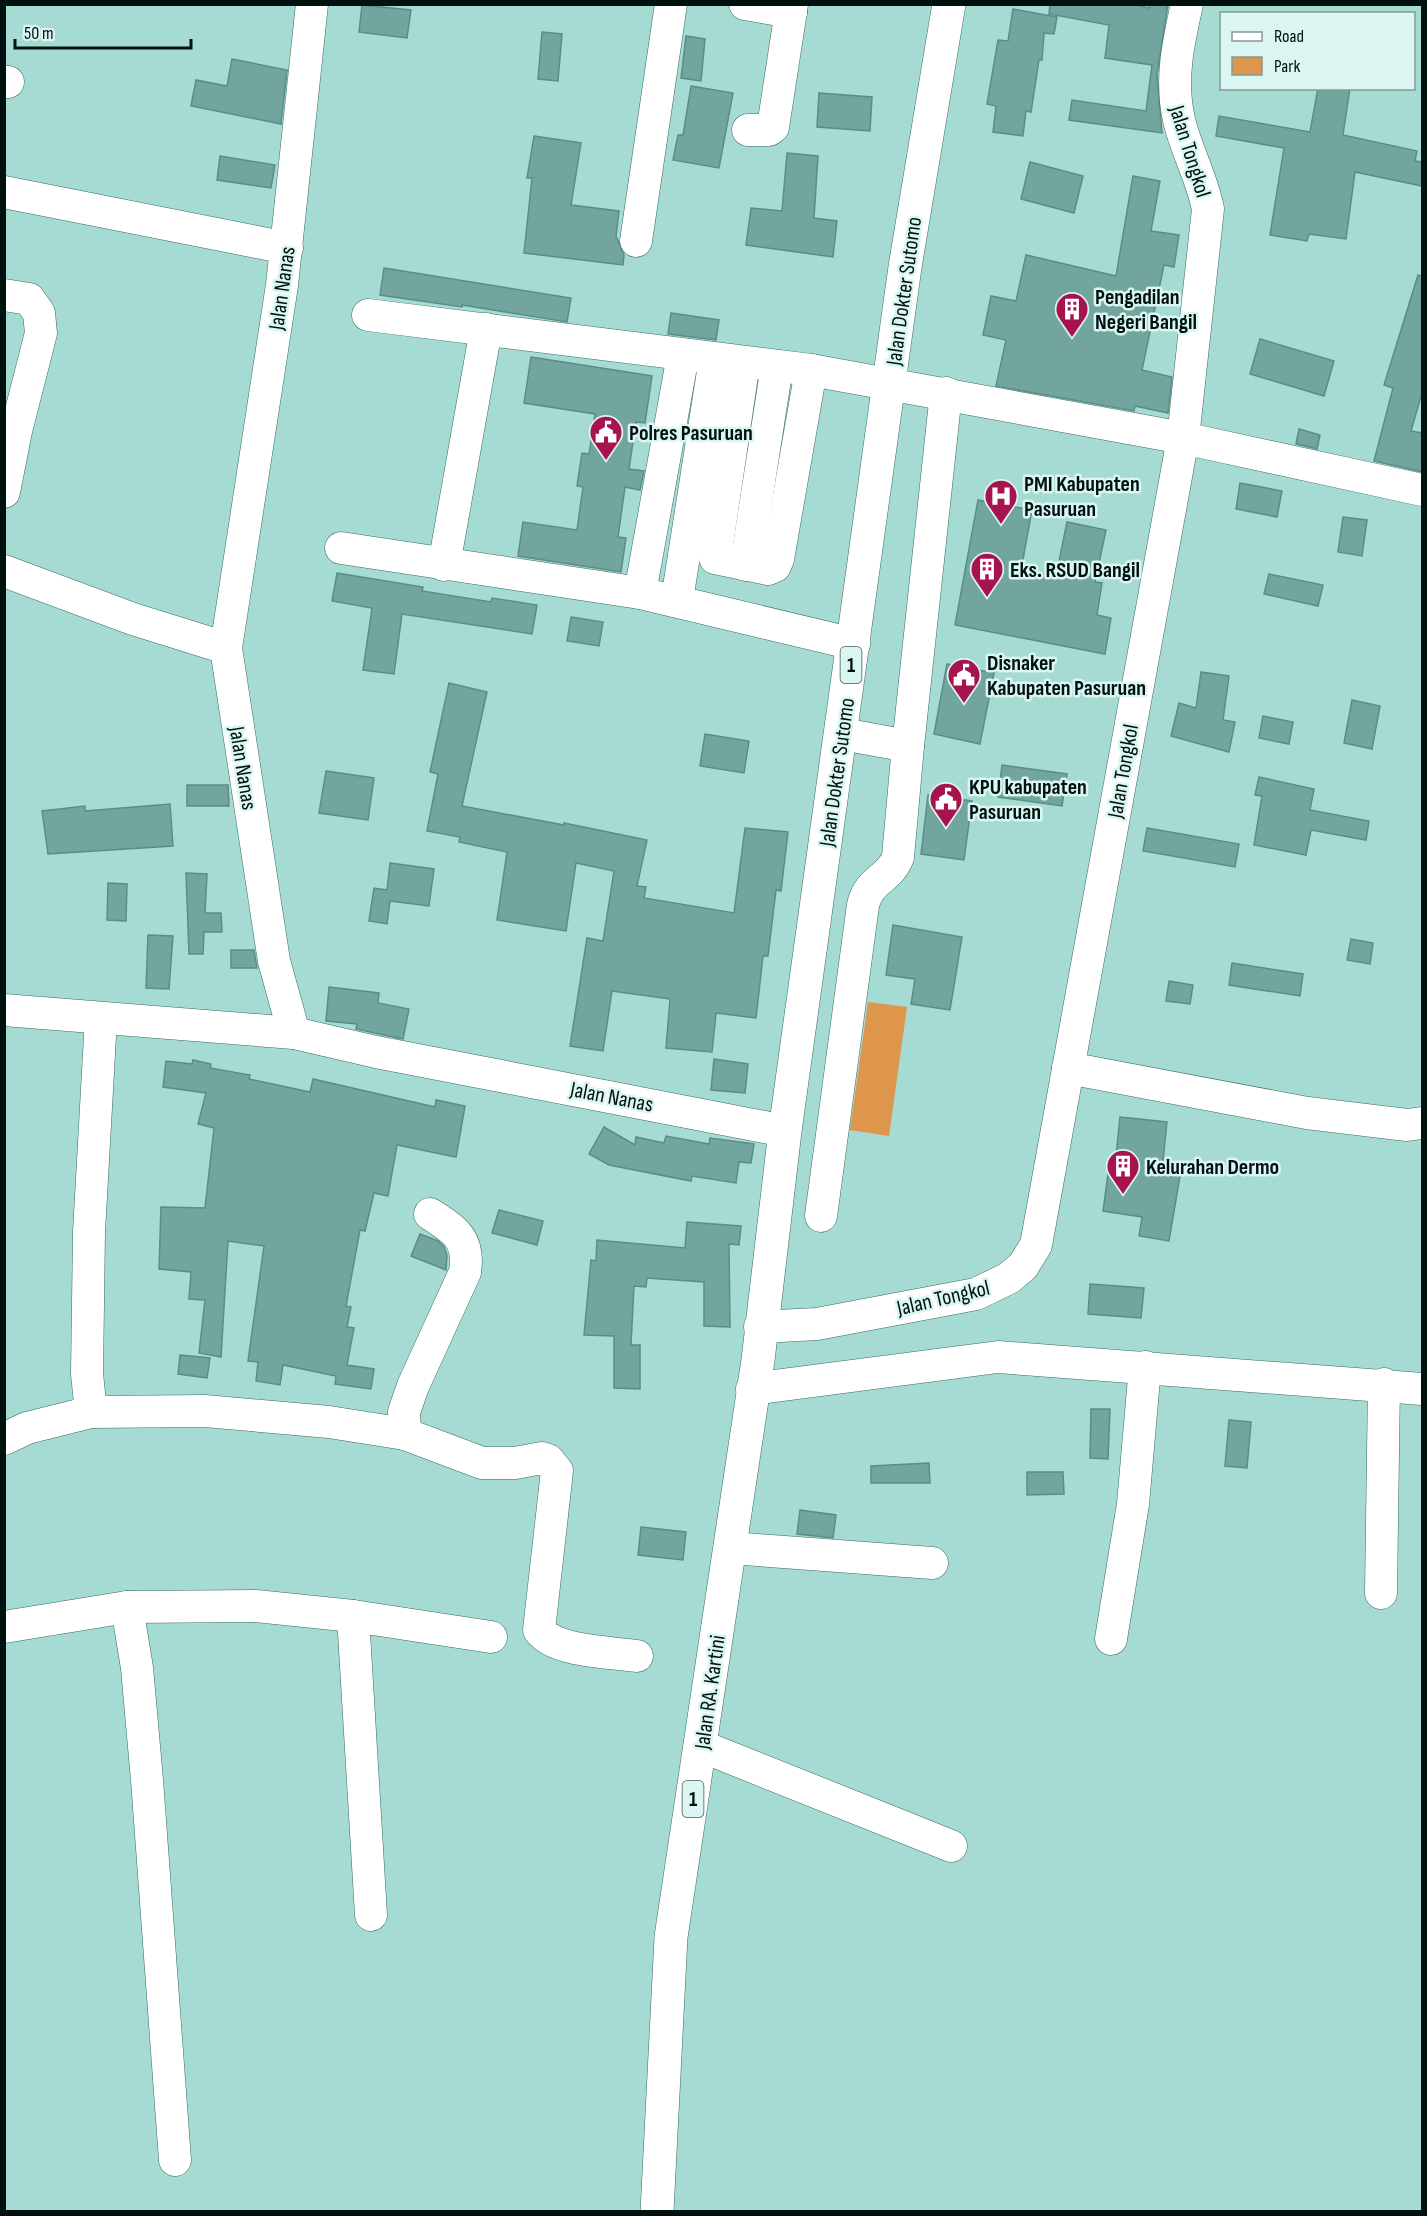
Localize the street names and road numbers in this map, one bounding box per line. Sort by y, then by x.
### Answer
street label: Jalan Tongkol [1163,101,1216,201]
street label: Jalan Dokter Sutomo [881,215,928,368]
street label: Jalan Nanas [263,245,302,333]
road number: 1 [840,647,862,683]
street label: Jalan Dokter Sutomo [814,696,861,849]
street label: Jalan Tongkol [1102,722,1145,821]
street label: Jalan Nanas [222,724,262,812]
street label: Jalan Nanas [567,1076,656,1119]
street label: Jalan Tongkol [893,1275,992,1322]
street label: Jalan RA. Kartini [689,1633,732,1752]
road number: 1 [682,1781,704,1817]

